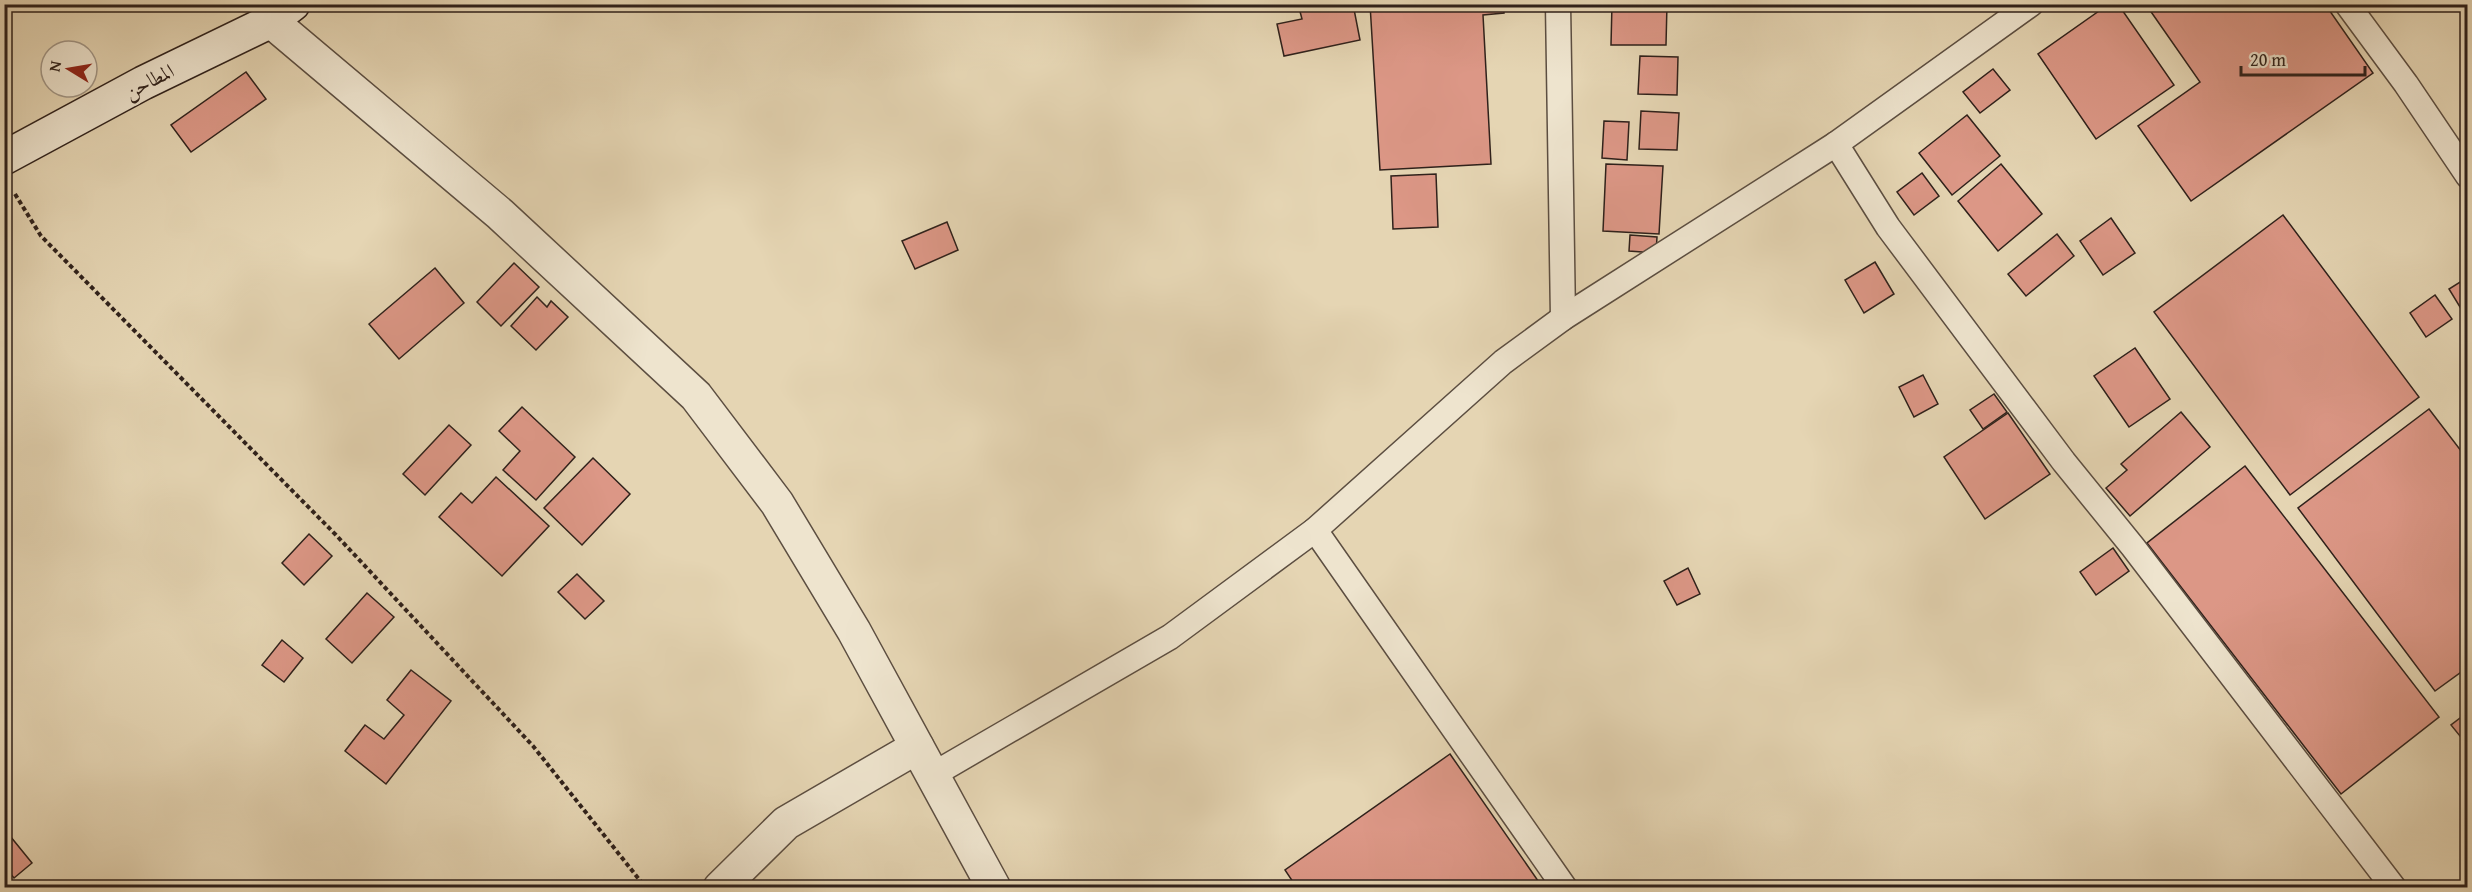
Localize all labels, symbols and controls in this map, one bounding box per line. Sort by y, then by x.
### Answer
north arrow [39,39,99,99]
scale bar [2241,39,2366,77]
text: 20 m [2250,46,2286,73]
street label: المطاحن [119,56,179,105]
text: N [41,58,67,74]

